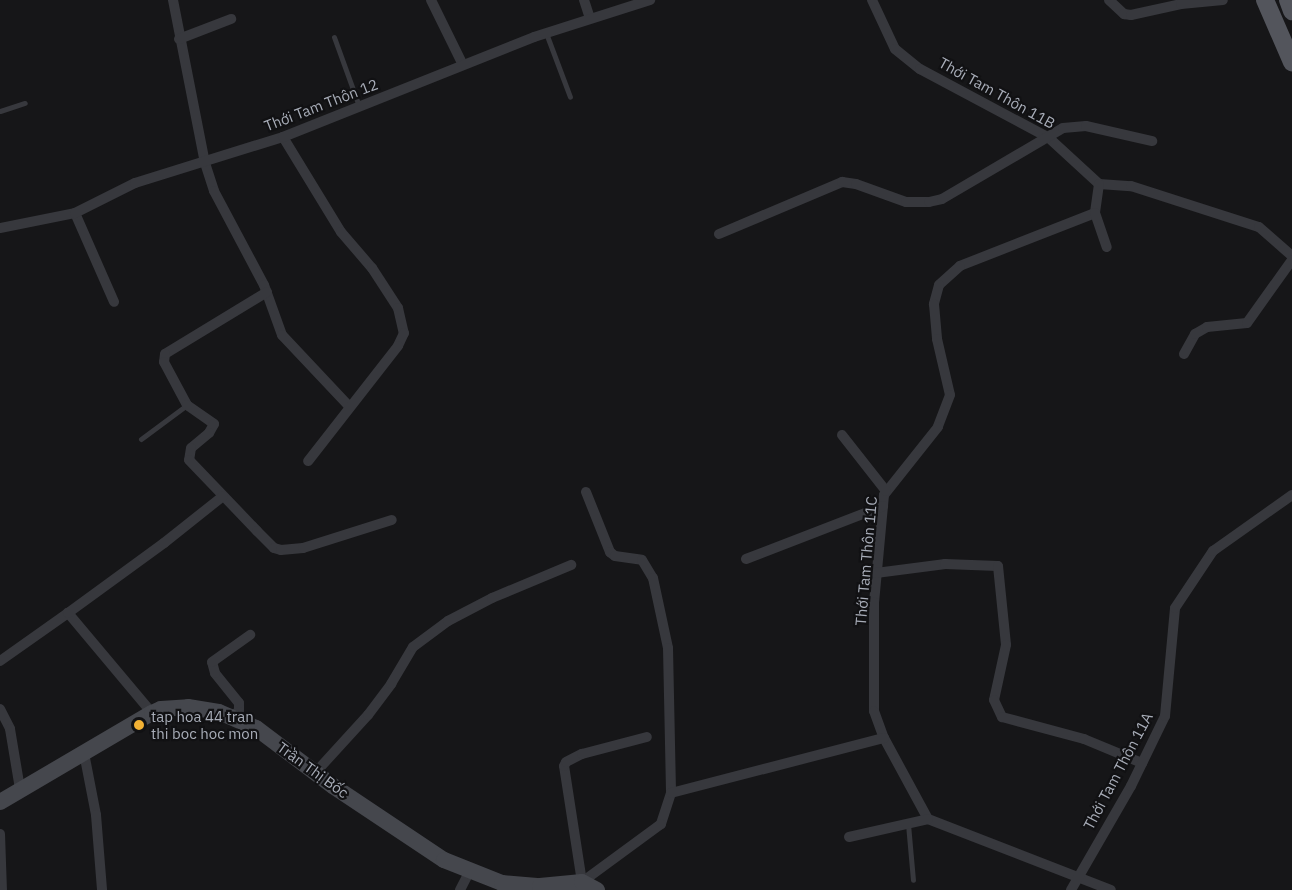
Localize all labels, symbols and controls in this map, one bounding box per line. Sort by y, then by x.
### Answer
street label: Thới Tam Thôn 11B [936,54,1058,132]
street label: Thới Tam Thôn 12 [262,75,380,135]
street label: Thới Tam Thôn 11C [851,496,881,626]
place label: tap hoa 44 tran thi boc hoc mon [151,707,258,742]
street label: Thới Tam Thôn 11A [1080,709,1156,833]
marker: tap hoa 44 tran thi boc hoc mon [132,718,146,732]
street label: Trần Thị Bốc [274,738,352,802]

